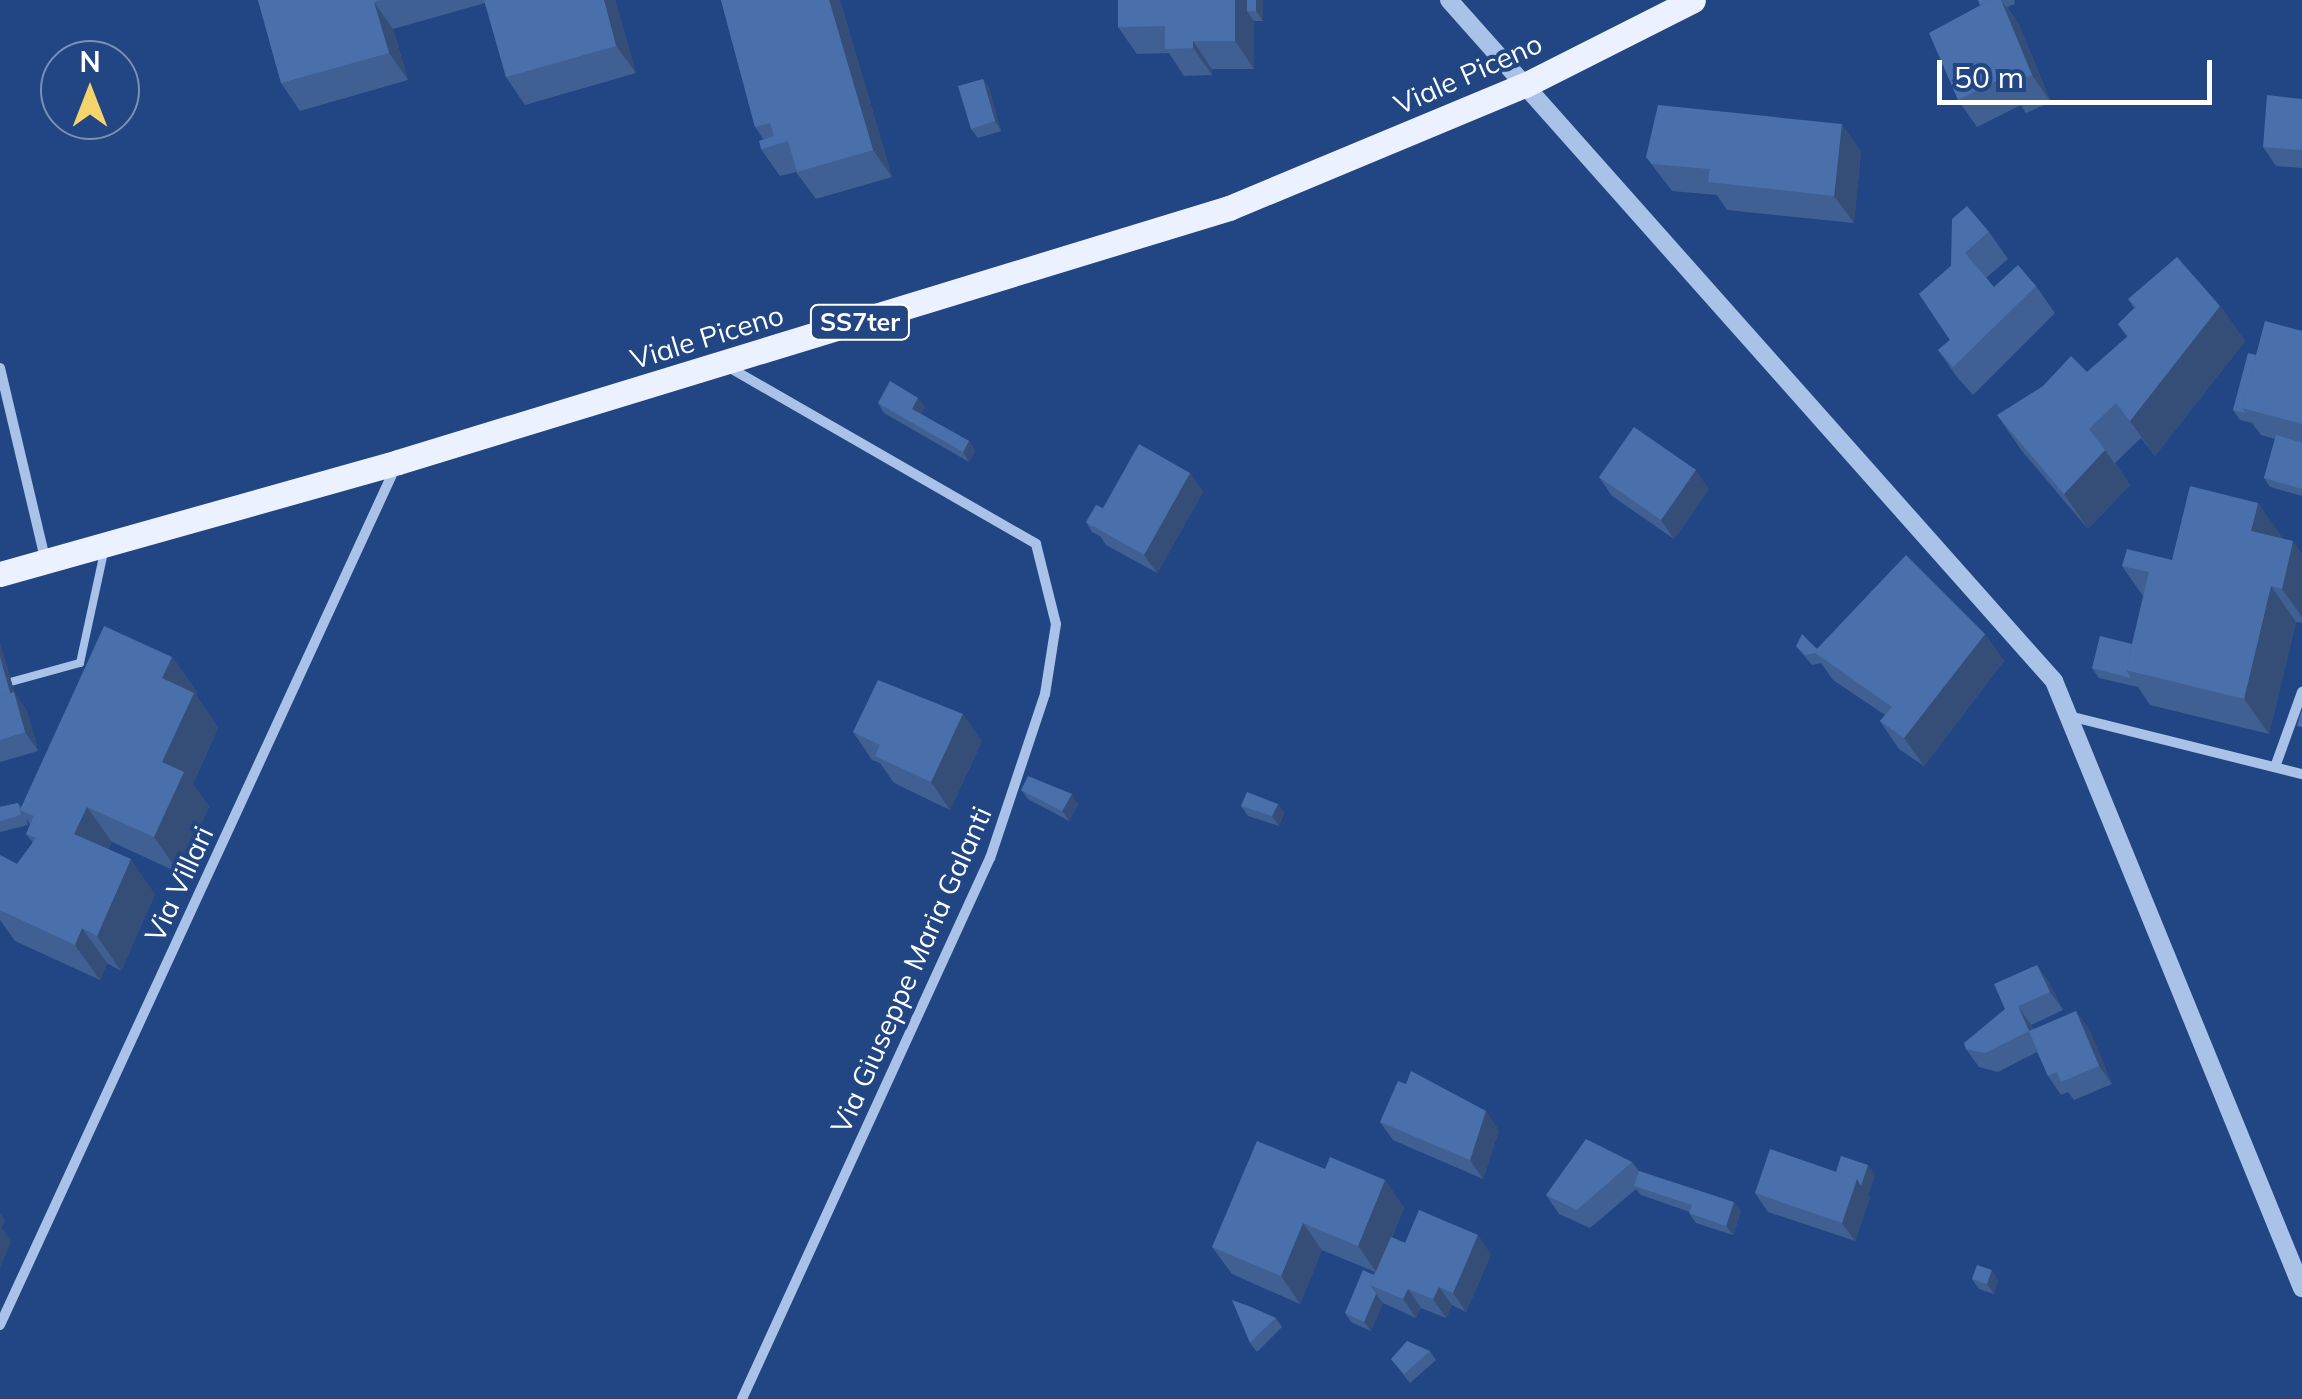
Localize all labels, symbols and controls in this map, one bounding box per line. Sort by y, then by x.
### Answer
street label: Viale Piceno [1389,26,1547,122]
north arrow [40,40,140,140]
scale bar [1942,40,2217,102]
text: N [79,44,101,79]
text: 50 m [1954,58,2024,96]
street label: Viale Piceno [626,298,788,376]
road number: SS7ter [808,302,912,342]
street label: Via Giuseppe Maria Galanti [824,801,998,1139]
street label: Via Villari [138,821,220,947]

